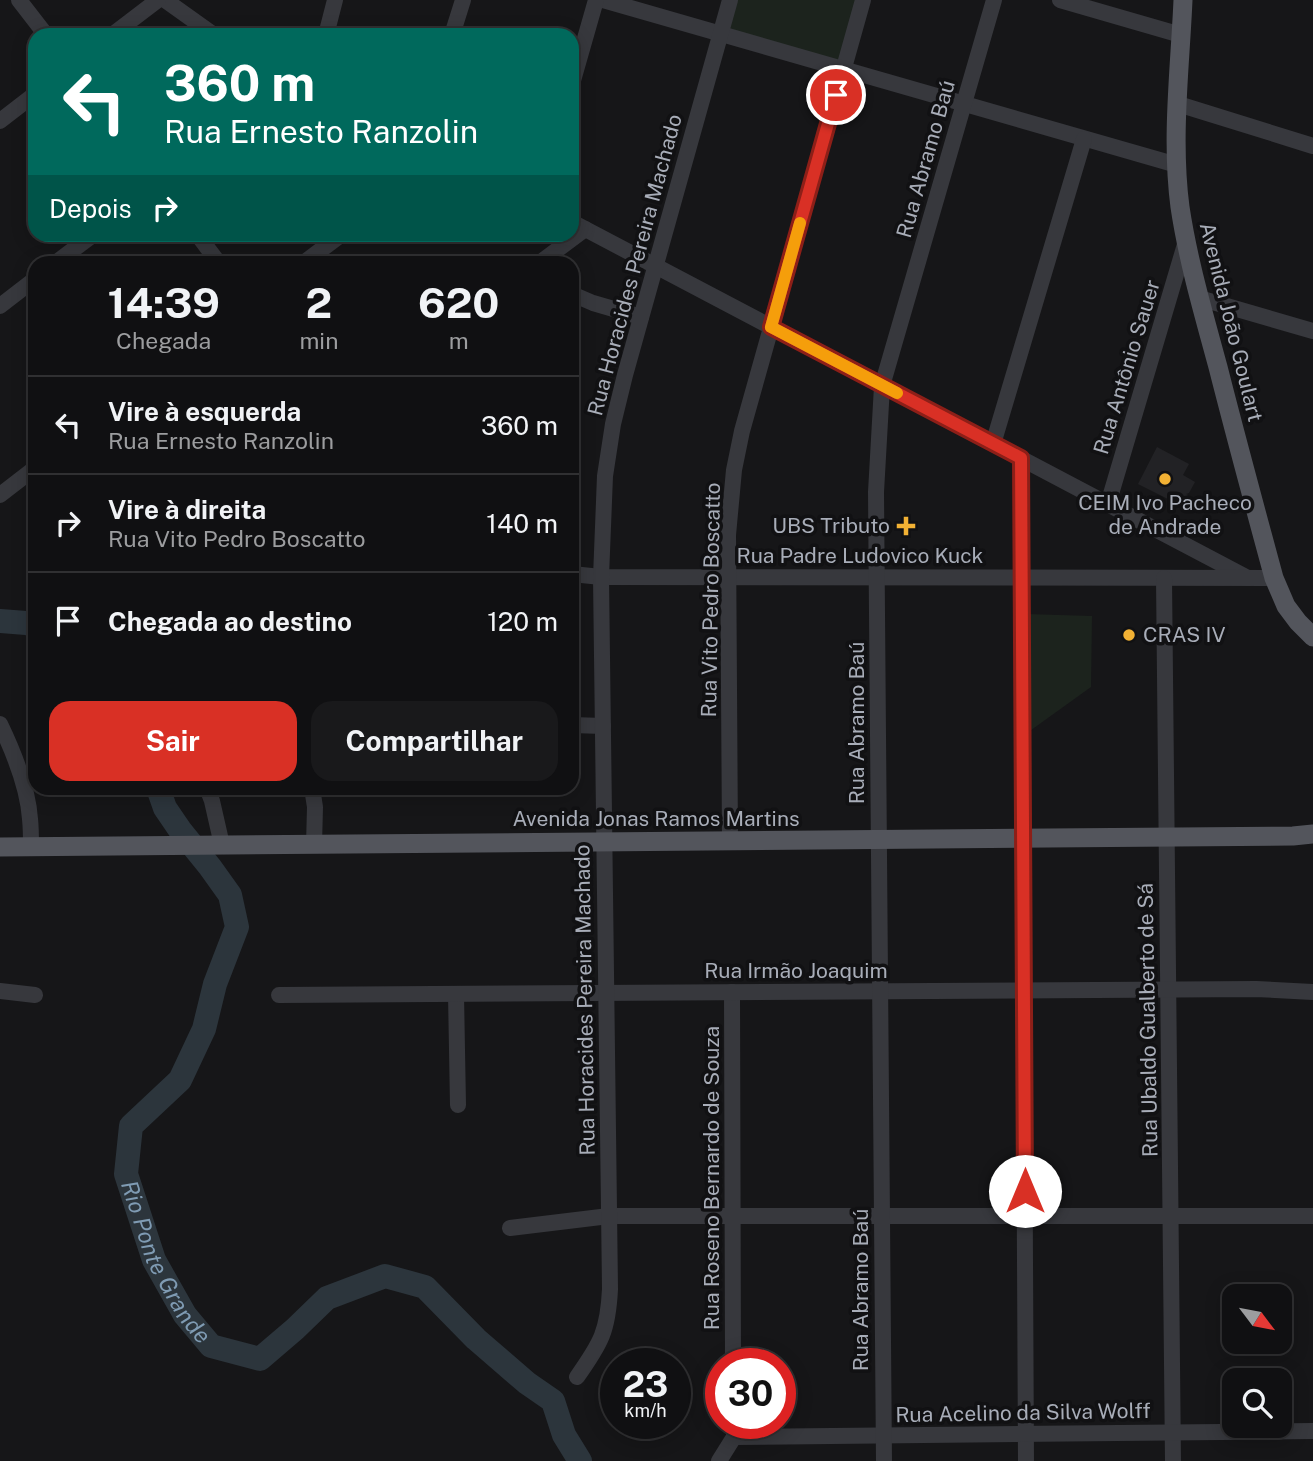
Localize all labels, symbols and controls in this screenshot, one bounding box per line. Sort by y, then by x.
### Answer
text: 360 m [164,54,315,112]
icon: left [49,56,140,147]
pin [806,65,866,125]
icon: arrive [817,76,855,114]
street label: Rua Abramo Baú [891,77,960,241]
street label: Rua Horacides Pereira Machado [582,111,687,418]
text: Rua Ernesto Ranzolin [164,113,478,150]
icon: right [146,189,184,227]
text: Depois [49,193,132,224]
street label: Avenida João Goulart [1195,220,1268,424]
street label: Rua Antônio Sauer [1088,276,1165,457]
text: 14:39 [108,278,220,327]
text: 2 [306,278,332,327]
text: 620 [418,278,499,327]
text: Chegada [116,327,211,354]
text: min [299,327,338,354]
text: m [449,327,469,354]
text: Vire à esquerda [108,396,301,427]
icon: left [49,406,87,444]
text: 360 m [481,410,558,441]
text: Rua Ernesto Ranzolin [108,427,334,454]
marker: CEIM Ivo Pacheco de Andrade [1157,471,1173,487]
street label: Rua Vito Pedro Boscatto [696,482,725,718]
place label: CEIM Ivo Pacheco de Andrade [1078,490,1252,539]
text: Vire à direita [108,494,266,525]
icon: right [49,504,87,542]
text: 140 m [486,508,558,539]
place label: UBS Tributo [772,513,890,538]
marker: UBS Tributo [896,516,916,536]
text: Rua Vito Pedro Boscatto [108,525,365,552]
street label: Rua Padre Ludovico Kuck [737,543,984,568]
icon: arrive [49,602,87,640]
text: Chegada ao destino [108,606,352,637]
text: 120 m [487,606,558,637]
place label: CRAS IV [1143,622,1226,647]
marker: CRAS IV [1121,627,1137,643]
street label: Rua Abramo Baú [844,642,869,804]
button: Sair [49,701,297,781]
button: Compartilhar [311,701,558,781]
street label: Avenida Jonas Ramos Martins [512,806,800,831]
street label: Rua Horacides Pereira Machado [569,844,600,1156]
street label: Rua Ubaldo Gualberto de Sá [1133,883,1162,1157]
street label: Rua Irmão Joaquim [704,958,888,983]
street label: Rua Roseno Bernardo de Souza [699,1026,724,1330]
position arrow [988,1154,1062,1228]
water label: Rio Ponte Grande [116,1177,217,1349]
street label: Rua Abramo Baú [848,1209,873,1371]
north arrow [1222,1284,1292,1354]
map controls [1222,1284,1292,1438]
speed limit sign: 30 [705,1348,796,1439]
text: 23 [623,1364,668,1405]
button: search [1222,1368,1292,1438]
street label: Rua Acelino da Silva Wolff [895,1398,1151,1427]
text: km/h [624,1400,667,1421]

